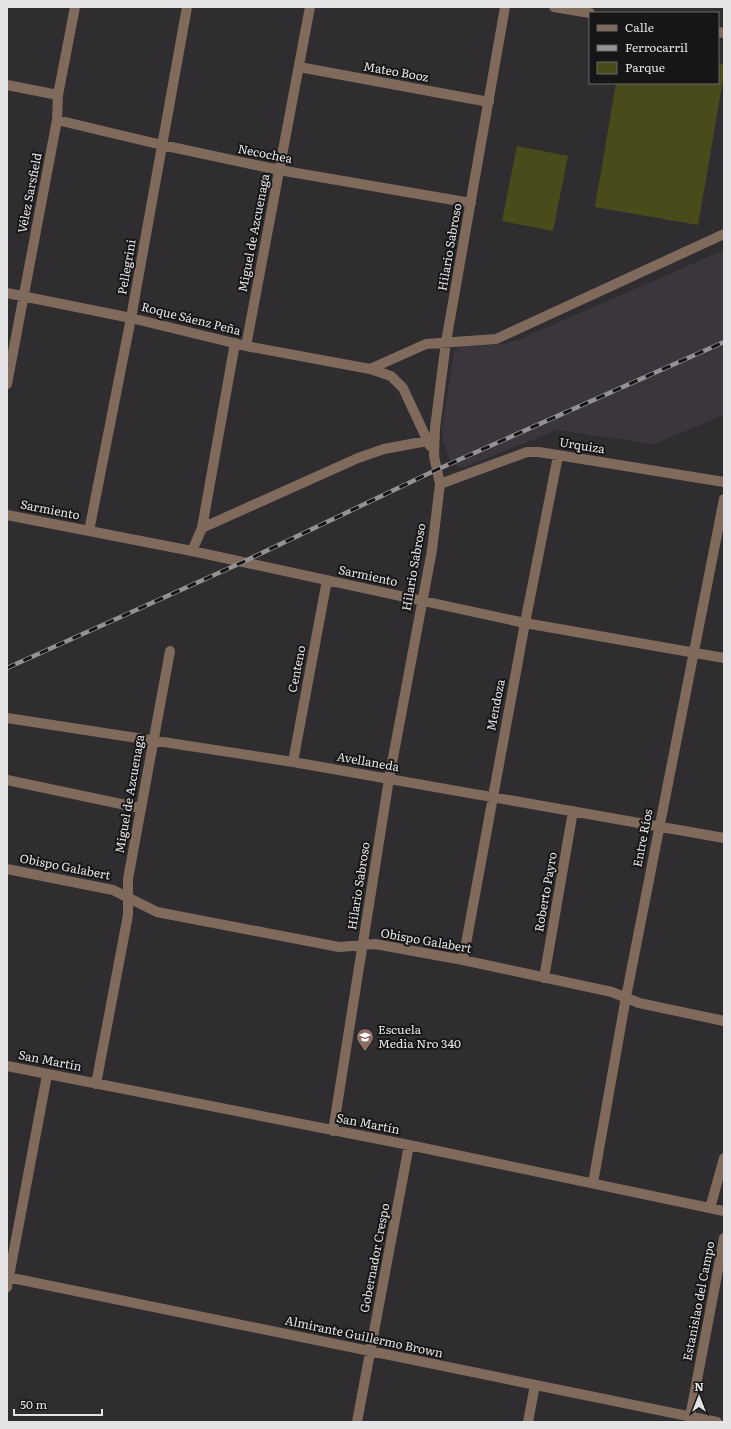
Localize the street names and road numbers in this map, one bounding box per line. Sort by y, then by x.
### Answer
street label: Mateo Booz [362,56,430,86]
street label: Necochea [236,139,294,167]
street label: Vélez Sarsfield [12,150,46,235]
street label: Miguel de Azcuenaga [233,172,273,294]
street label: Hilario Sabroso [432,202,466,292]
street label: Pellegrini [112,238,140,296]
street label: Roque Sáenz Peña [139,297,244,339]
street label: Urquiza [558,433,607,458]
street label: Sarmiento [19,494,81,524]
street label: Hilario Sabroso [396,522,430,612]
street label: Sarmiento [337,560,400,590]
street label: Centeno [283,644,309,694]
street label: Mendoza [481,677,509,732]
street label: Miguel de Azcuenaga [110,732,148,855]
street label: Avellaneda [336,747,401,775]
street label: Entre Ríos [628,807,657,868]
street label: Hilario Sabroso [342,841,374,931]
street label: Obispo Galabert [18,848,112,884]
street label: Roberto Payro [529,850,561,933]
street label: Obispo Galabert [379,923,473,957]
street label: San Martín [17,1045,84,1075]
street label: San Martín [335,1108,402,1138]
street label: Gobernador Crespo [355,1202,393,1314]
street label: Estanislao del Campo [678,1239,718,1362]
street label: Almirante Guillermo Brown [283,1310,445,1362]

